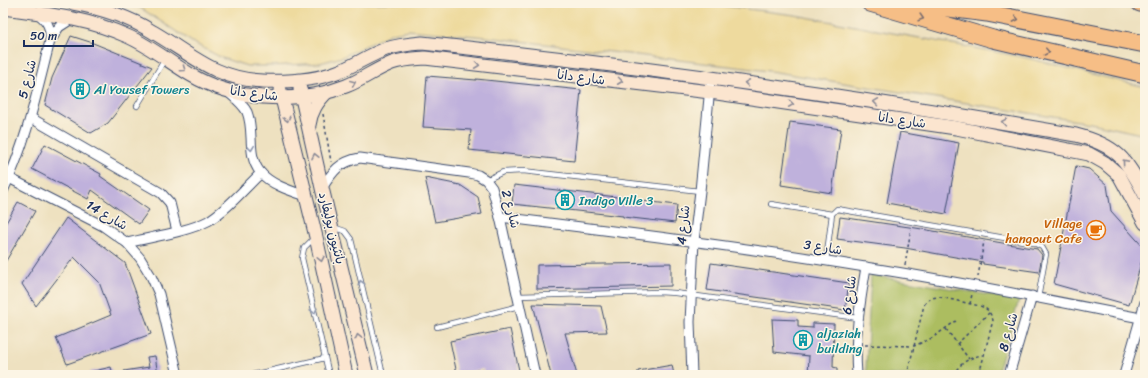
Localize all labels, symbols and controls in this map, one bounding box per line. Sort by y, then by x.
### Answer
one-way arrow [917,13,924,22]
one-way arrow [1013,14,1019,22]
scale bar [24,22,93,48]
text: 50 m [30,25,57,47]
one-way arrow [1044,47,1050,55]
street label: شارع 5 [11,57,43,101]
one-way arrow [474,60,480,69]
street label: شارع دانا [556,63,606,91]
one-way arrow [179,64,186,72]
one-way arrow [617,77,623,86]
building icon: Al Yousef Towers [69,78,91,100]
place label: Al Yousef Towers [93,78,190,101]
street label: شارع دانا [229,79,279,107]
one-way arrow [744,79,750,88]
one-way arrow [349,80,356,88]
one-way arrow [873,98,879,107]
one-way arrow [788,99,794,108]
street label: شارع دانا [876,105,928,135]
one-way arrow [282,115,291,122]
one-way arrow [1001,118,1007,127]
one-way arrow [247,145,256,151]
one-way arrow [312,153,320,159]
one-way arrow [1122,159,1129,166]
street label: شارع 2 [495,187,527,231]
street label: بانثيون بوليفارد [312,189,352,267]
building icon: Indigo Ville 3 [554,189,576,211]
place label: Indigo Ville 3 [578,189,653,212]
street label: شارع 14 [82,193,132,237]
street label: شارع 4 [669,204,697,246]
place label: Village hangout Cafe [1004,212,1082,250]
cafe icon: Village hangout Cafe [1085,219,1107,241]
street label: شارع 3 [802,233,844,261]
one-way arrow [316,256,324,262]
street label: شارع 6 [835,274,863,316]
one-way arrow [358,279,366,286]
one-way arrow [310,308,318,315]
street label: شارع 8 [992,310,1024,354]
place label: aljaziah building [817,322,863,360]
building icon: aljaziah building [792,329,814,351]
one-way arrow [355,334,363,340]

